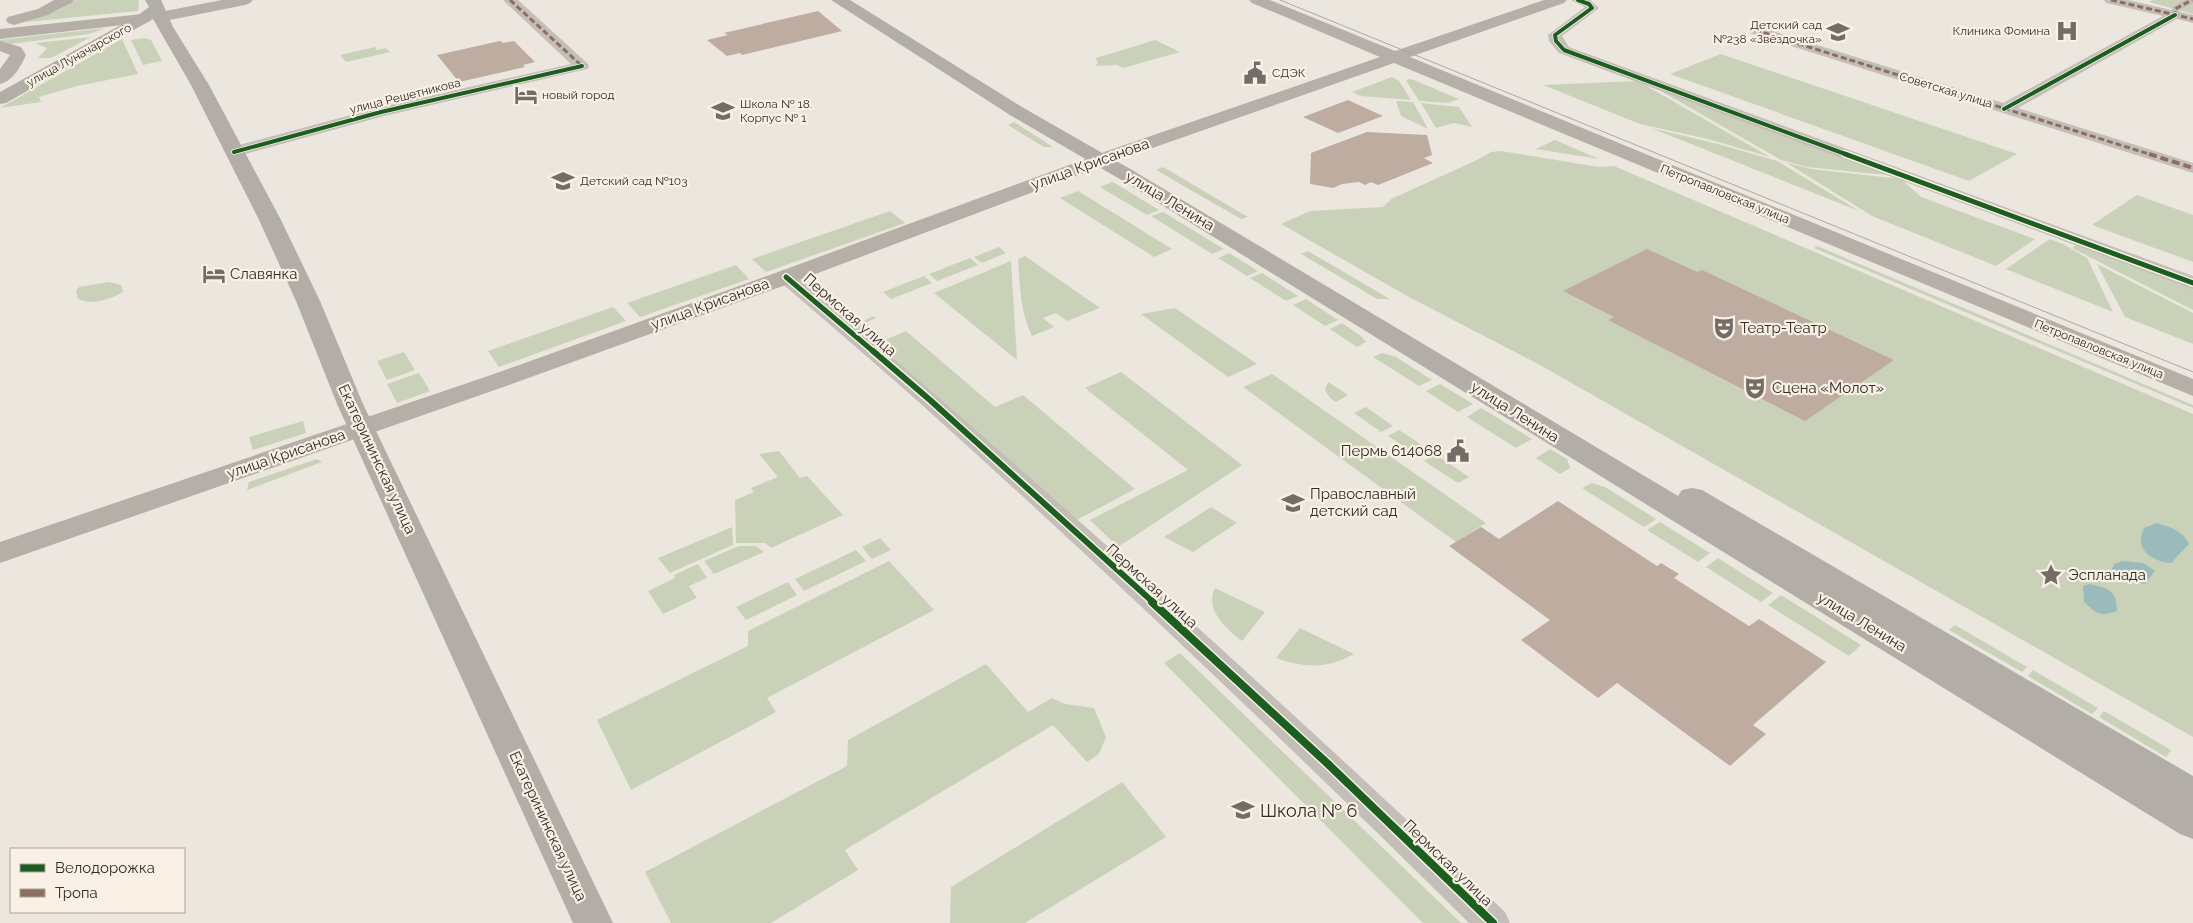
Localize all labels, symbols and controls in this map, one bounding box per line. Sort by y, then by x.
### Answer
place label: Детский сад №238 «Звёздочка» [1713,18,1822,46]
hospital icon: Клиника Фомина [2054,18,2080,44]
school or university icon: Детский сад №238 «Звёздочка» [1825,19,1851,45]
street label: улица Луначарского [24,20,134,90]
place label: Клиника Фомина [1953,24,2050,38]
public building icon: СДЭК [1242,60,1268,86]
place label: СДЭК [1272,66,1306,80]
street label: Советская улица [1898,69,1994,111]
street label: улица Решетникова [348,75,462,117]
hotel icon: новый город [513,82,539,108]
place label: новый город [542,88,614,102]
place label: Школа № 18. Корпус № 1 [740,97,812,125]
school or university icon: Школа № 18. Корпус № 1 [710,98,736,124]
street label: улица Крисанова [1029,134,1151,194]
street label: Петропавловская улица [1658,162,1792,226]
street label: улица Ленина [1122,167,1218,235]
school or university icon: Детский сад №103 [550,168,576,194]
place label: Детский сад №103 [580,174,688,188]
hotel icon: Славянка [201,261,227,287]
place label: Славянка [230,265,298,283]
street label: Пермская улица [800,270,900,360]
street label: улица Крисанова [649,274,771,334]
theatre icon: Театр-Театр [1711,315,1737,341]
street label: Петропавловская улица [2032,317,2166,381]
place label: Театр-Театр [1740,319,1827,337]
theatre icon: Сцена «Молот» [1742,375,1768,401]
street label: улица Ленина [1468,378,1562,446]
place label: Сцена «Молот» [1772,379,1884,397]
street label: Екатерининская улица [334,381,420,537]
street label: улица Крисанова [224,425,348,483]
public building icon: Пермь 614068 [1445,438,1471,464]
place label: Пермь 614068 [1341,442,1442,460]
place label: Православный детский сад [1310,485,1416,520]
school or university icon: Православный детский сад [1280,490,1306,516]
street label: Пермская улица [1102,540,1202,632]
place icon: Эспланада [2038,562,2064,588]
place label: Эспланада [2068,566,2146,584]
street label: улица Ленина [1814,588,1910,656]
street label: Екатерининская улица [505,748,591,904]
school or university icon: Школа № 6 [1230,797,1256,823]
place label: Школа № 6 [1260,800,1357,821]
street label: Пермская улица [1400,816,1496,910]
legend [10,848,185,913]
text: Велодорожка [55,859,155,877]
text: Тропа [55,884,98,902]

